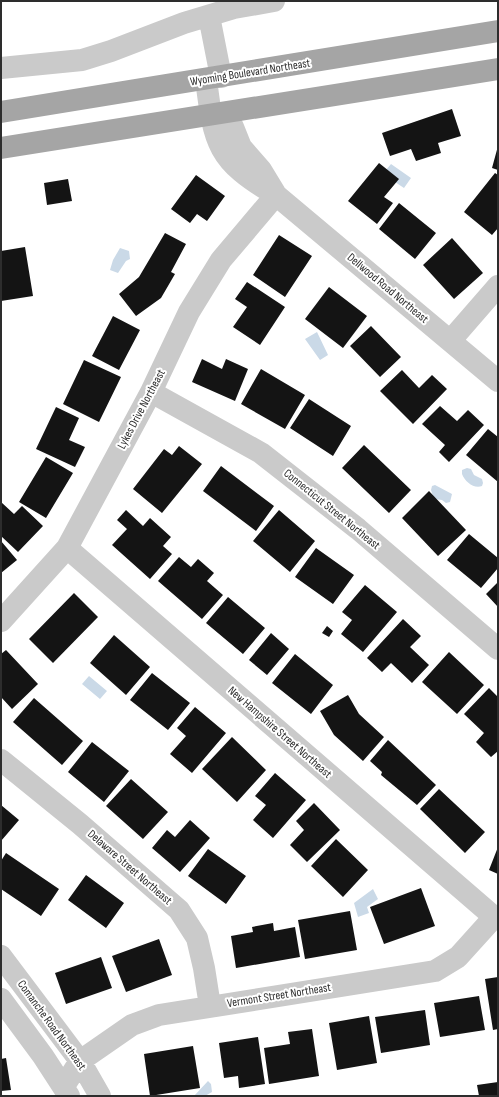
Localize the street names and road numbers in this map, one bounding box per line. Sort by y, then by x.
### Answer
street label: Wyoming Boulevard Northeast [189,56,312,89]
street label: Dellwood Road Northeast [344,250,432,327]
street label: Lykes Drive Northeast [114,367,169,452]
street label: Connecticut Street Northeast [280,466,383,553]
street label: New Hampshire Street Northeast [225,683,335,782]
street label: Delaware Street Northeast [84,827,175,908]
street label: Comanche Road Northeast [14,977,89,1074]
street label: Vermont Street Northeast [226,980,332,1011]

